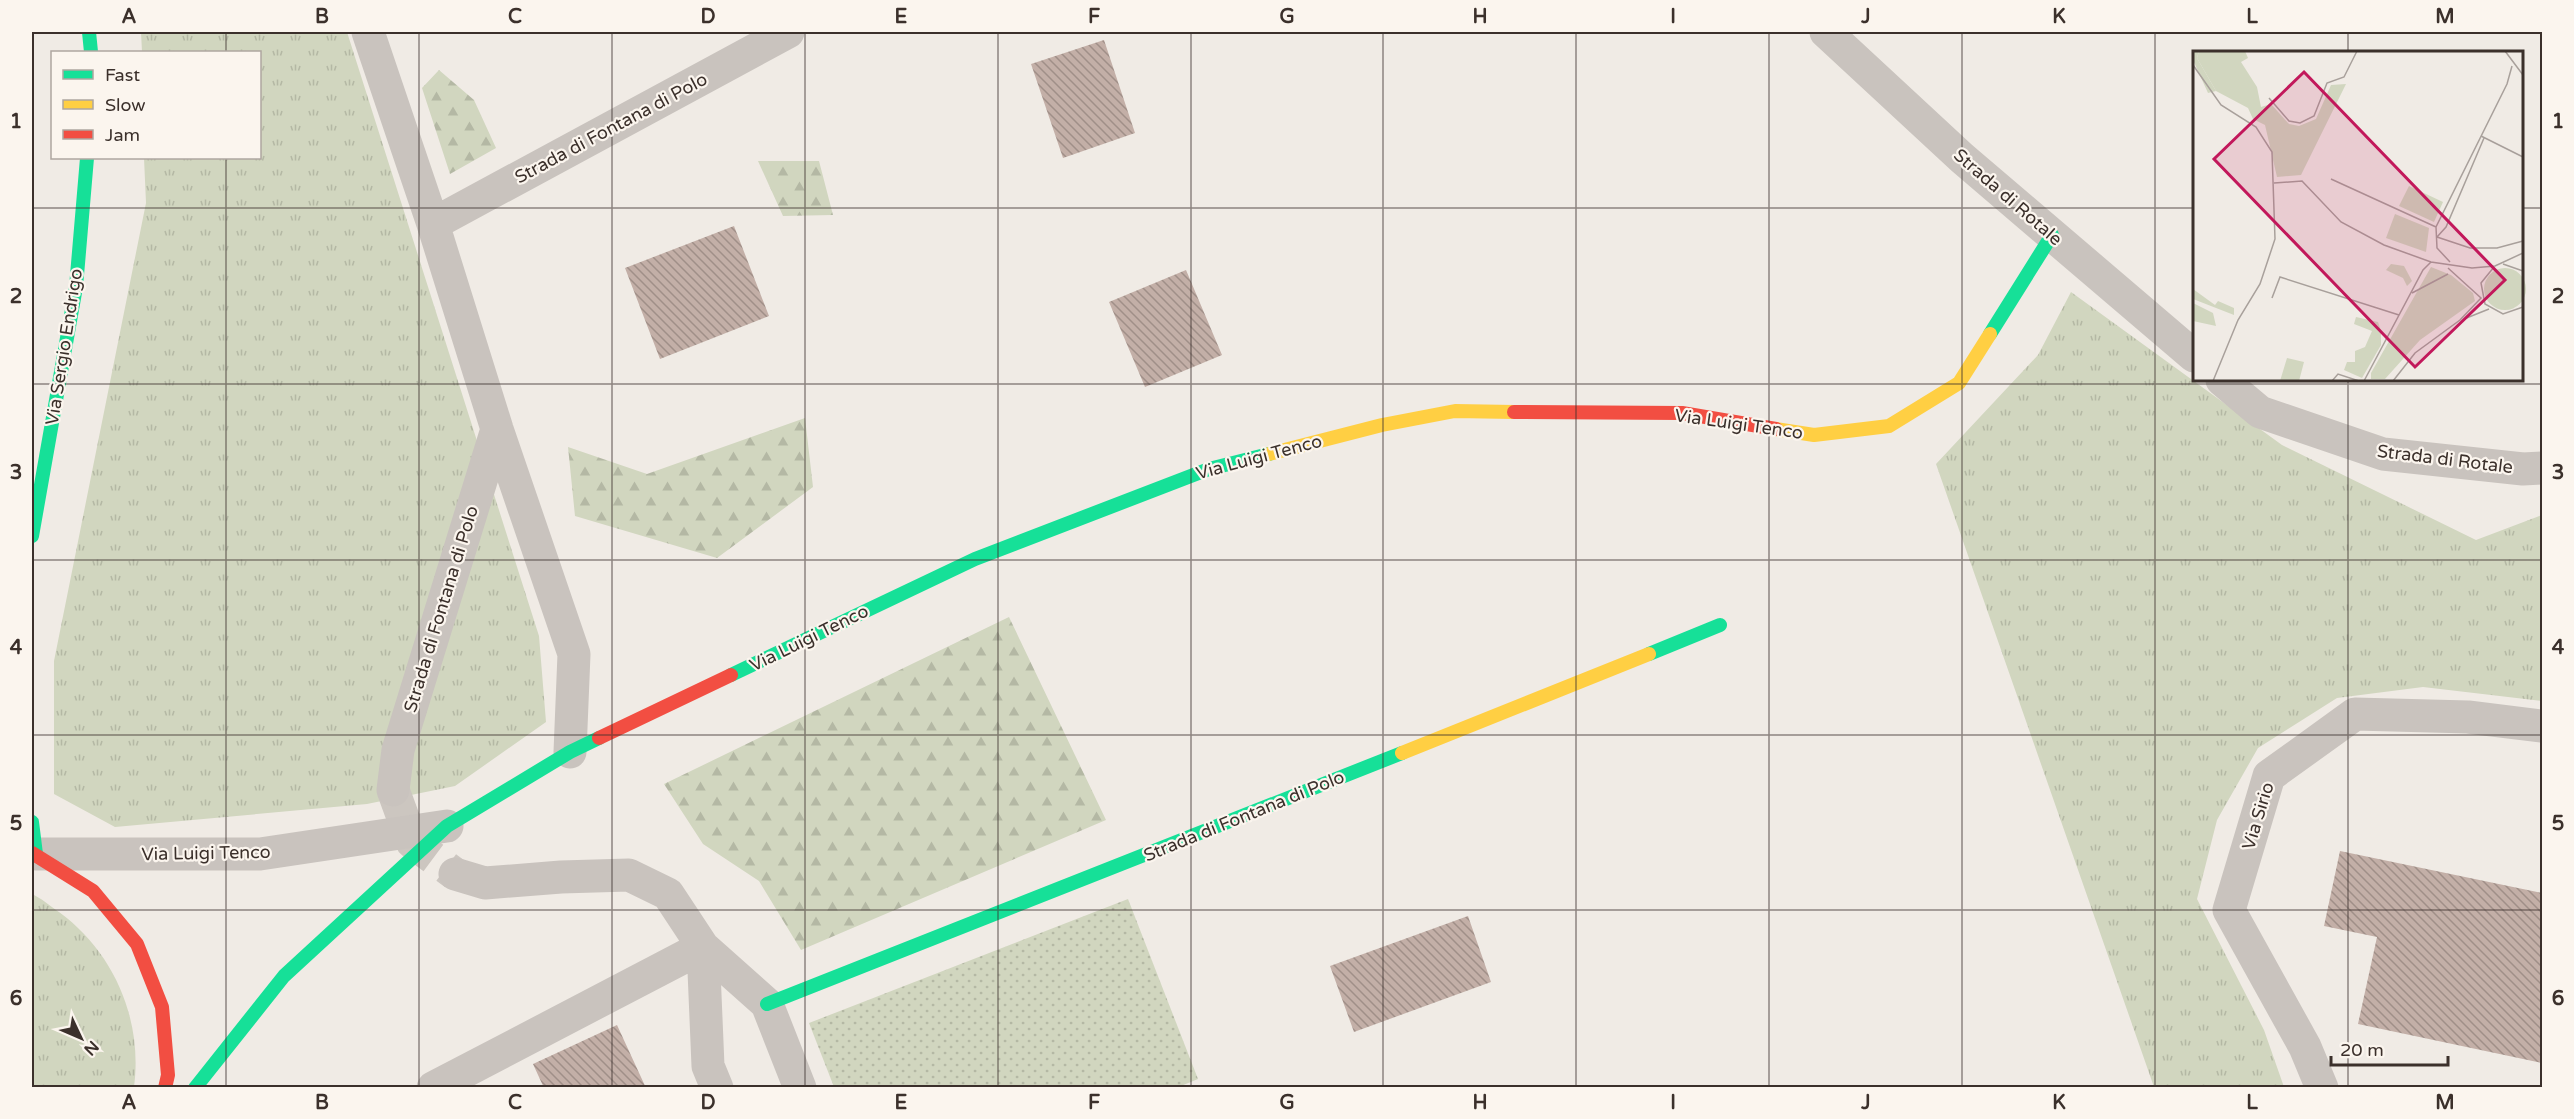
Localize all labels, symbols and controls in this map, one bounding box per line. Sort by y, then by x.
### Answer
text: A [122,5,137,29]
text: B [315,5,329,29]
text: C [508,5,522,29]
text: D [700,5,716,29]
text: E [895,5,908,29]
text: F [1088,5,1100,29]
text: G [1279,5,1295,29]
text: H [1472,5,1488,29]
text: I [1670,5,1676,29]
text: J [1860,5,1871,29]
text: K [2052,5,2066,29]
text: L [2246,5,2258,29]
text: M [2435,5,2455,29]
legend [51,51,261,159]
inset map [2193,51,2523,381]
text: Fast [105,64,140,86]
street label: Strada di Fontana di Polo [511,68,711,188]
text: Slow [105,94,146,116]
text: 1 [10,110,22,134]
text: 1 [2552,110,2564,134]
text: Jam [105,124,140,146]
street label: Strada di Rotale [1949,144,2067,250]
street label: Via Sergio Endrigo [41,267,87,427]
text: 2 [10,285,22,309]
text: 2 [2552,285,2564,309]
street label: Via Luigi Tenco [1673,404,1805,444]
street label: Via Luigi Tenco [1194,430,1324,484]
street label: Strada di Rotale [2376,440,2514,478]
text: 3 [10,461,22,485]
text: 3 [2552,461,2564,485]
street label: Strada di Fontana di Polo [399,503,483,715]
street label: Via Luigi Tenco [746,600,872,676]
text: 4 [10,636,23,660]
text: 4 [2552,636,2565,660]
street label: Strada di Fontana di Polo [1140,766,1348,866]
street label: Via Sirio [2237,780,2279,852]
text: 5 [10,812,22,836]
text: 5 [2552,812,2564,836]
street label: Via Luigi Tenco [141,841,271,865]
text: 6 [10,987,22,1011]
text: 6 [2552,987,2564,1011]
north arrow [51,1008,111,1068]
scale bar [2331,1029,2448,1067]
text: N [79,1036,103,1059]
text: 20 m [2340,1039,2384,1061]
text: A [122,1091,137,1115]
text: B [315,1091,329,1115]
text: C [508,1091,522,1115]
text: D [700,1091,716,1115]
text: E [895,1091,908,1115]
text: F [1088,1091,1100,1115]
text: G [1279,1091,1295,1115]
text: H [1472,1091,1488,1115]
text: I [1670,1091,1676,1115]
text: J [1860,1091,1871,1115]
text: K [2052,1091,2066,1115]
text: L [2246,1091,2258,1115]
text: M [2435,1091,2455,1115]

